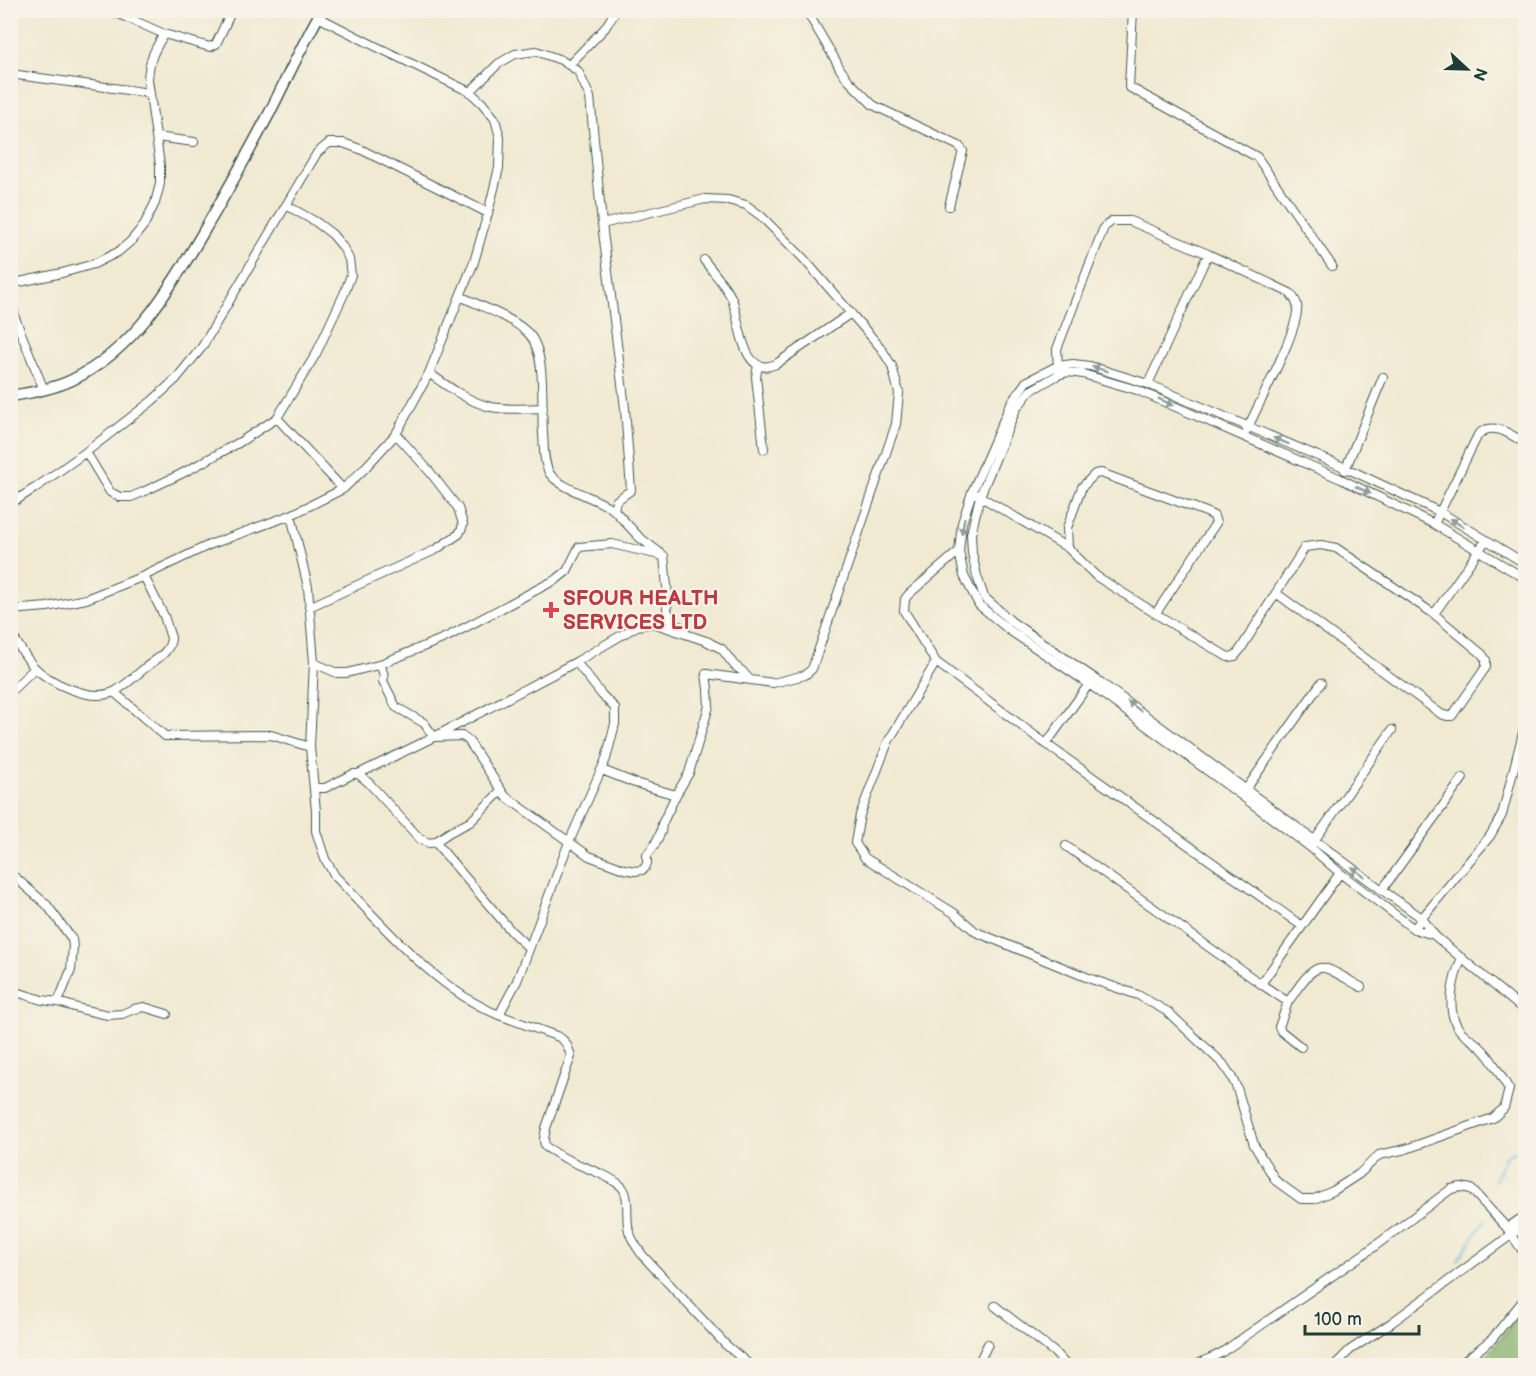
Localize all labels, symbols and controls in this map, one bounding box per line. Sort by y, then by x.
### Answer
north arrow [1437,39,1497,99]
text: N [1468,65,1491,83]
one-way arrow [1091,364,1109,373]
one-way arrow [1157,398,1174,407]
one-way arrow [1272,436,1290,445]
one-way arrow [1355,485,1372,494]
one-way arrow [958,517,967,536]
one-way arrow [1449,517,1466,528]
place label: SFOUR HEALTH SERVICES LTD [563,586,718,635]
marker: SFOUR HEALTH SERVICES LTD [544,603,558,617]
one-way arrow [1126,701,1141,713]
one-way arrow [1350,867,1365,879]
scale bar [1305,1298,1419,1336]
text: 100 m [1314,1309,1362,1330]

